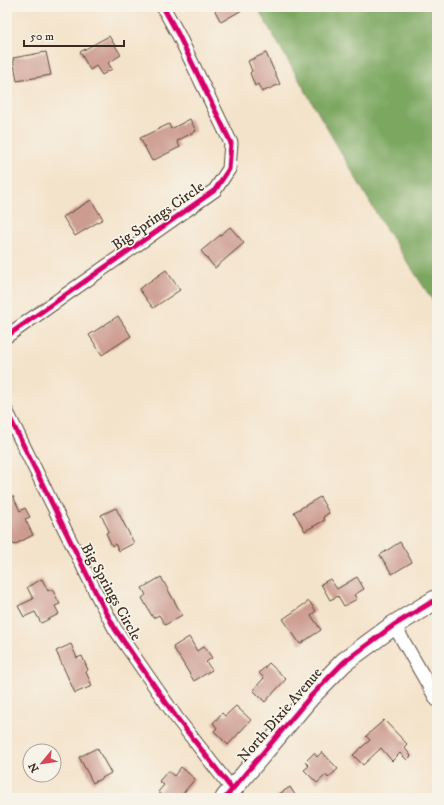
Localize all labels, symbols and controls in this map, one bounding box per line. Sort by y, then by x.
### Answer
scale bar [24,22,124,48]
text: 50 m [30,29,54,44]
street label: Big Springs Circle [108,177,208,255]
street label: Big Springs Circle [76,540,146,644]
street label: North Dixie Avenue [234,664,326,766]
north arrow [22,743,62,783]
text: N [26,760,42,775]

